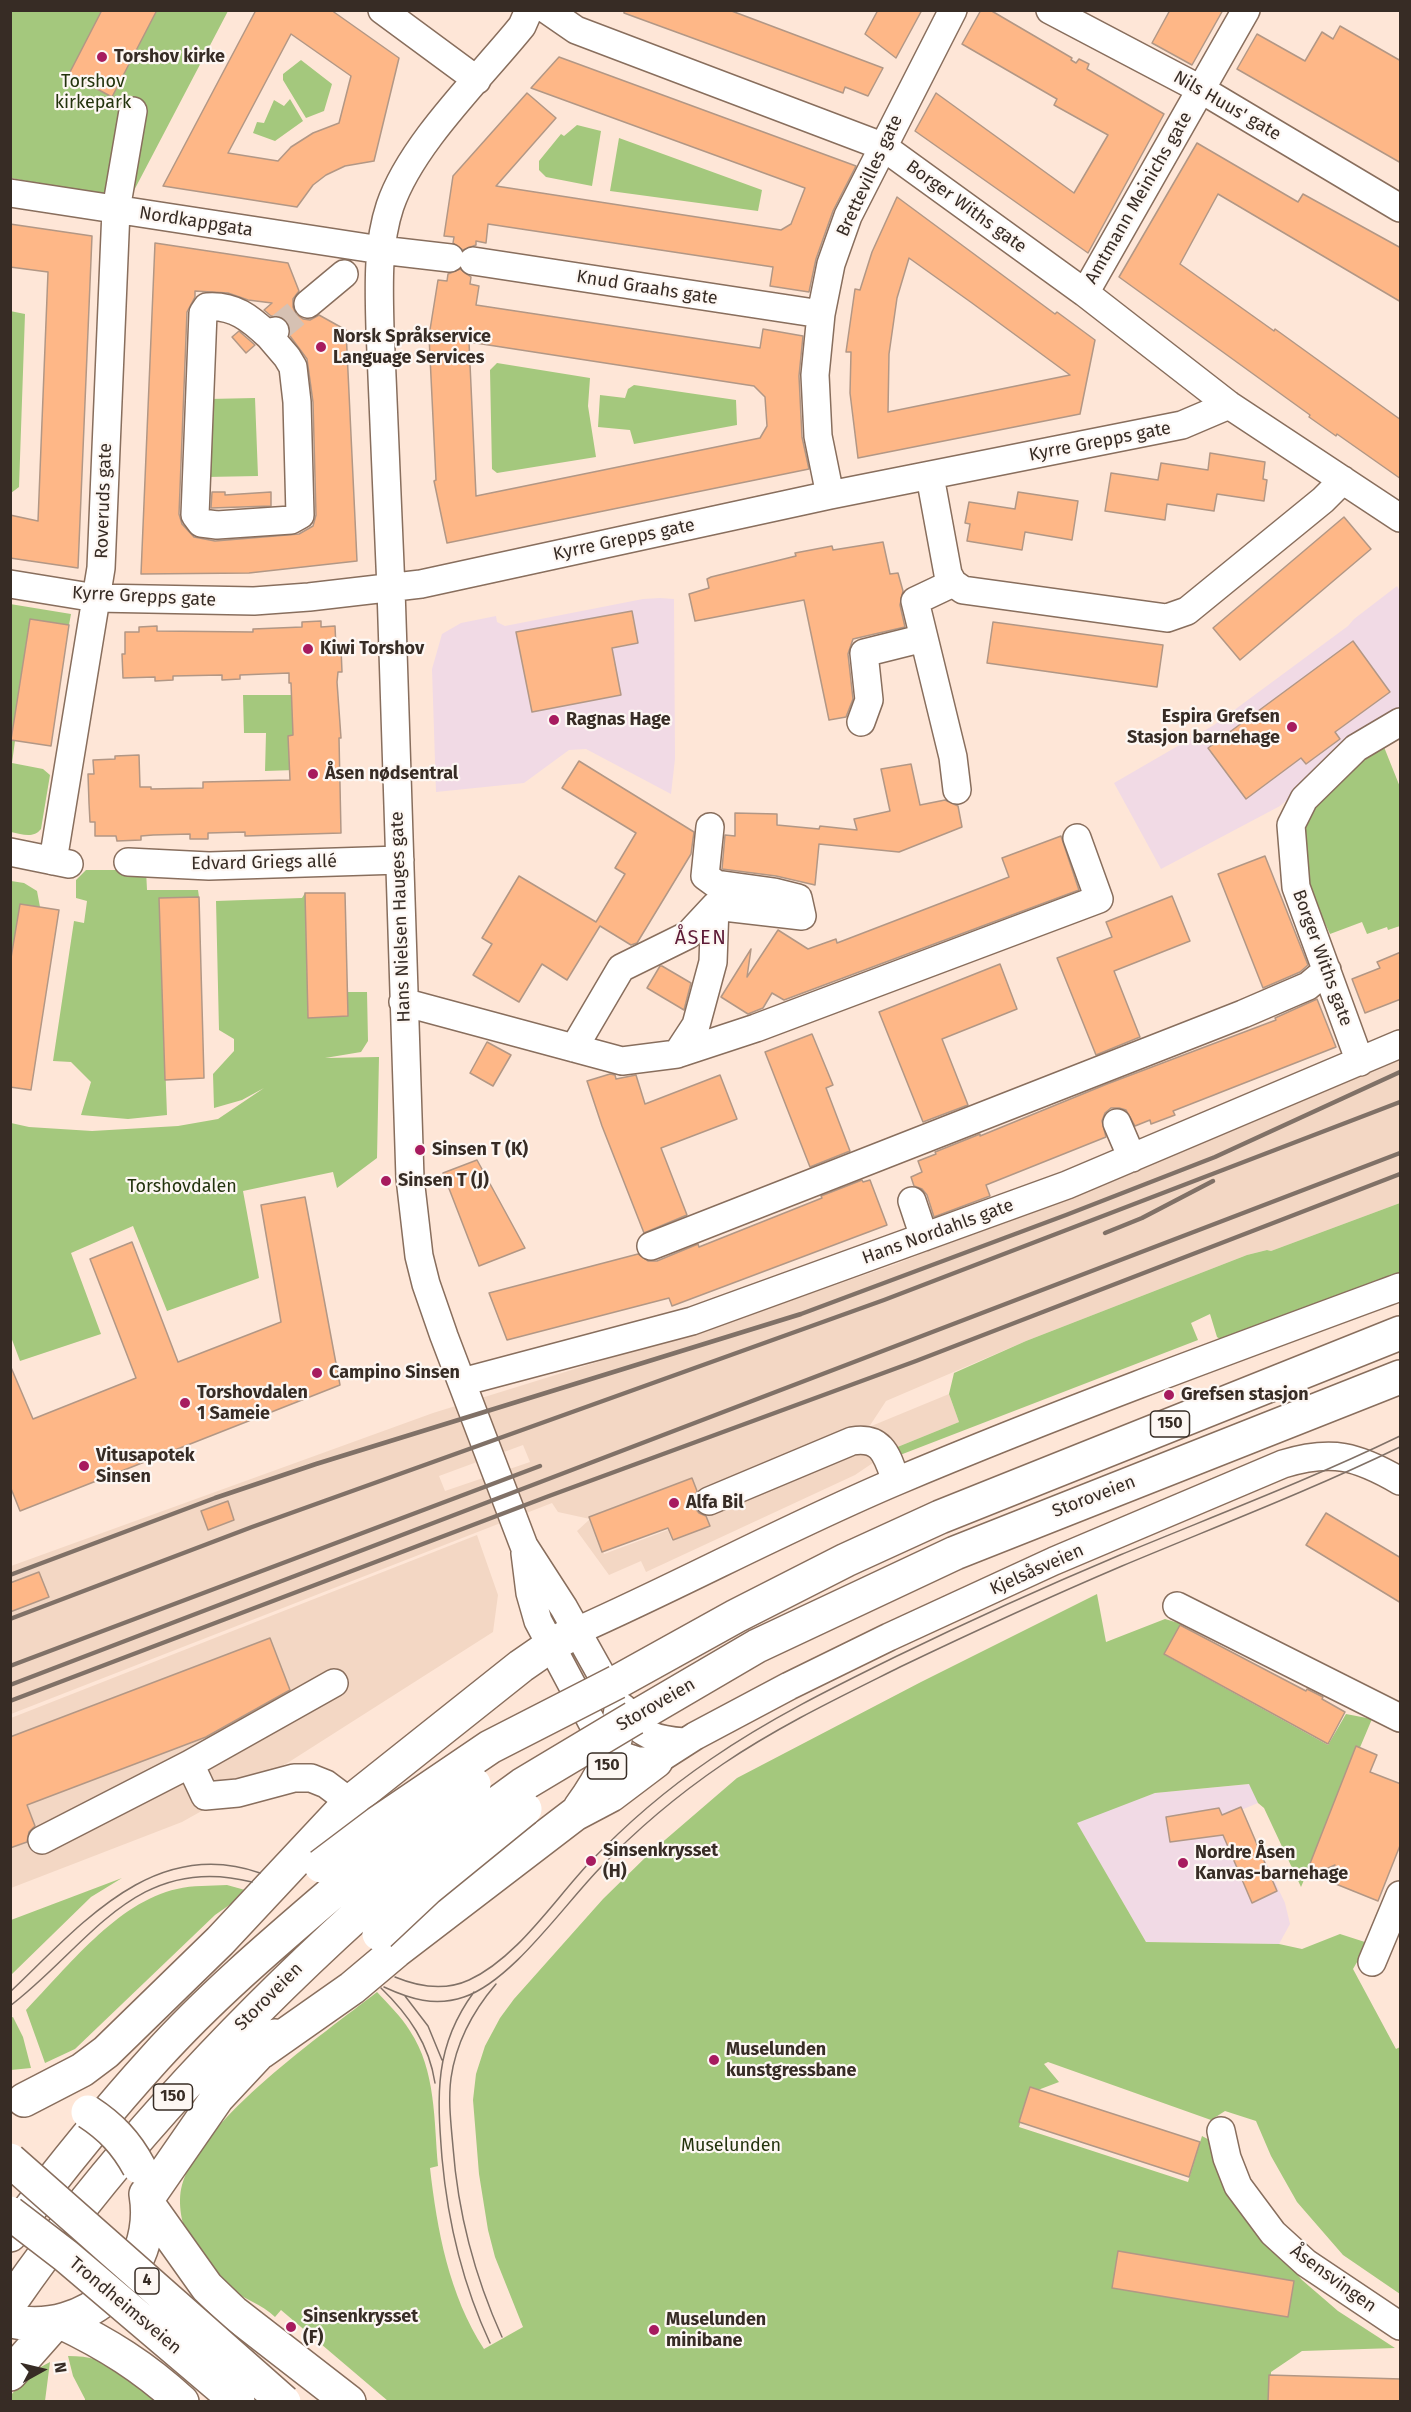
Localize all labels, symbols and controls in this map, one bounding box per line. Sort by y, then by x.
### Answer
place label: Torshov kirke [114,46,225,68]
marker: Torshov kirke [95,50,109,64]
street label: Nils Huus' gate [1169,66,1285,146]
park label: Torshov kirkepark [55,71,131,113]
street label: Amtmann Meinichs gate [1081,108,1197,288]
street label: Brettevilles gate [832,112,908,240]
street label: Borger Withs gate [902,156,1030,258]
street label: Nordkappgata [137,202,255,242]
street label: Knud Graahs gate [575,266,719,310]
place label: Norsk Språkservice Language Services [333,326,491,368]
marker: Norsk Språkservice Language Services [314,340,328,354]
street label: Kyrre Grepps gate [1027,418,1173,466]
street label: Roveruds gate [91,443,117,559]
street label: Kyrre Grepps gate [551,514,697,566]
street label: Kyrre Grepps gate [71,582,217,612]
place label: Kiwi Torshov [320,638,424,660]
marker: Kiwi Torshov [301,642,315,656]
place label: Espira Grefsen Stasjon barnehage [1127,706,1280,748]
place label: Ragnas Hage [566,709,671,731]
marker: Ragnas Hage [547,713,561,727]
marker: Espira Grefsen Stasjon barnehage [1285,720,1299,734]
place label: Åsen nødsentral [325,763,458,785]
marker: Åsen nødsentral [306,767,320,781]
street label: Hans Nielsen Hauges gate [387,811,415,1023]
street label: Edvard Griegs allé [191,851,337,875]
street label: Borger Withs gate [1287,887,1357,1029]
district label: ÅSEN [675,926,727,950]
place label: Sinsen T (K) [432,1139,528,1161]
marker: Sinsen T (K) [413,1143,427,1157]
place label: Sinsen T (J) [398,1170,489,1192]
marker: Sinsen T (J) [379,1174,393,1188]
park label: Torshovdalen [127,1176,237,1198]
street label: Hans Nordahls gate [859,1195,1017,1269]
place label: Campino Sinsen [329,1362,460,1384]
marker: Campino Sinsen [310,1366,324,1380]
place label: Torshovdalen 1 Sameie [197,1382,308,1424]
place label: Grefsen stasjon [1181,1384,1309,1406]
marker: Grefsen stasjon [1162,1388,1176,1402]
marker: Torshovdalen 1 Sameie [178,1396,192,1410]
road number: 150 [1150,1411,1190,1437]
place label: Vitusapotek Sinsen [96,1445,195,1488]
marker: Vitusapotek Sinsen [77,1459,91,1473]
street label: Storoveien [1049,1471,1139,1523]
place label: Alfa Bil [686,1492,744,1514]
marker: Alfa Bil [667,1496,681,1510]
street label: Kjelsåsveien [987,1540,1087,1600]
street label: Storoveien [613,1674,699,1736]
road number: 150 [588,1753,626,1779]
place label: Sinsenkrysset (H) [603,1840,718,1882]
place label: Nordre Åsen Kanvas-barnehage [1195,1842,1348,1884]
marker: Sinsenkrysset (H) [584,1854,598,1868]
marker: Nordre Åsen Kanvas-barnehage [1176,1856,1190,1870]
street label: Storoveien [230,1958,308,2036]
place label: Muselunden kunstgressbane [726,2039,856,2082]
marker: Muselunden kunstgressbane [707,2053,721,2067]
road number: 150 [154,2084,192,2110]
park label: Muselunden [681,2135,781,2157]
street label: Åsensvingen [1286,2241,1380,2317]
street label: Trondheimsveien [64,2253,186,2359]
road number: 4 [135,2268,159,2294]
place label: Sinsenkrysset (F) [303,2306,418,2348]
place label: Muselunden minibane [666,2309,766,2352]
marker: Sinsenkrysset (F) [284,2320,298,2334]
marker: Muselunden minibane [647,2323,661,2337]
north arrow [12,2340,72,2400]
text: N [50,2361,70,2374]

